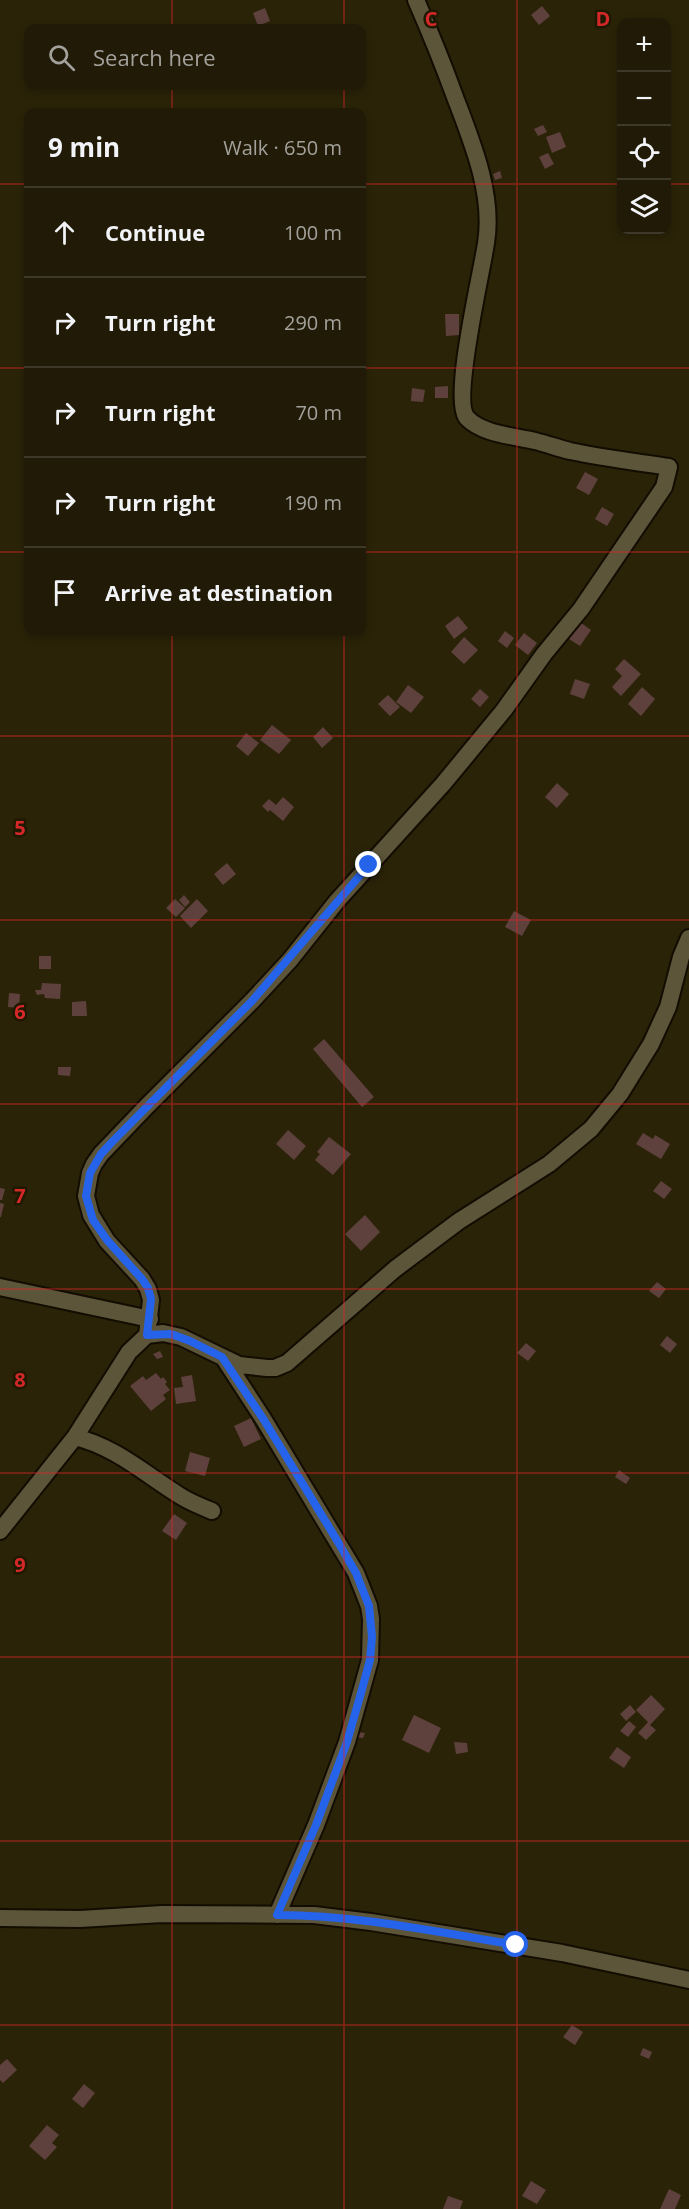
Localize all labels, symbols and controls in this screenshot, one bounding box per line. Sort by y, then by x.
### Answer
text: C [425,5,438,32]
text: D [596,5,610,32]
map controls [617,18,671,234]
button: + [617,18,671,72]
search box [24,24,366,90]
icon: search [45,41,78,74]
text: Search here [93,42,216,72]
button: − [617,72,671,126]
button: locate [617,126,671,180]
text: 9 min [48,129,120,165]
text: Walk · 650 m [223,134,342,161]
button: layers [617,180,671,234]
icon: ahead [48,216,81,249]
text: Continue [105,217,205,247]
text: 100 m [284,219,342,246]
icon: right [48,306,81,339]
text: Turn right [105,307,216,337]
text: 290 m [284,309,342,336]
icon: right [48,396,81,429]
text: Turn right [105,397,216,427]
text: 70 m [295,399,342,426]
icon: right [48,486,81,519]
text: Turn right [105,487,216,517]
text: 190 m [284,489,342,516]
icon: arrive [48,576,81,609]
text: Arrive at destination [105,577,333,607]
text: 5 [14,814,26,841]
route end [355,851,381,877]
text: 6 [14,998,26,1025]
text: 7 [14,1182,26,1209]
text: 8 [14,1366,26,1393]
text: 9 [14,1551,26,1578]
route start [502,1931,528,1957]

